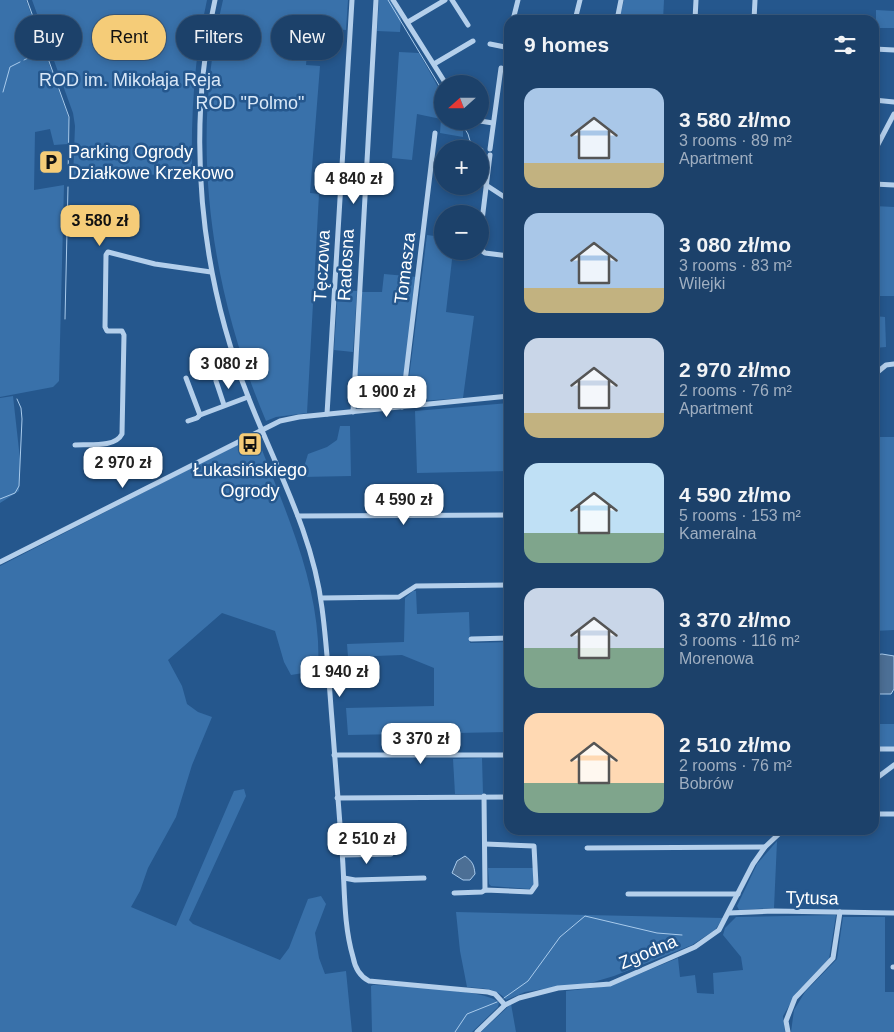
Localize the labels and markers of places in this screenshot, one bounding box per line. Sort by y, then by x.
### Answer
place label: Parking Ogrody Działkowe Krzekowo [68,142,234,183]
parking icon: Parking Ogrody Działkowe Krzekowo [38,149,64,175]
pin: 4 840 zł [302,162,406,205]
pin: 3 580 zł [48,204,152,247]
pin: 3 080 zł [177,348,281,390]
pin: 1 900 zł [335,376,439,418]
bus stop icon: Łukasińskiego Ogrody [237,431,263,457]
pin: 2 970 zł [71,446,175,489]
place label: Łukasińskiego Ogrody [193,460,307,501]
pin: 4 590 zł [352,484,456,526]
pin: 1 940 zł [288,656,392,698]
pin: 3 370 zł [369,722,473,765]
pin: 2 510 zł [315,822,419,865]

